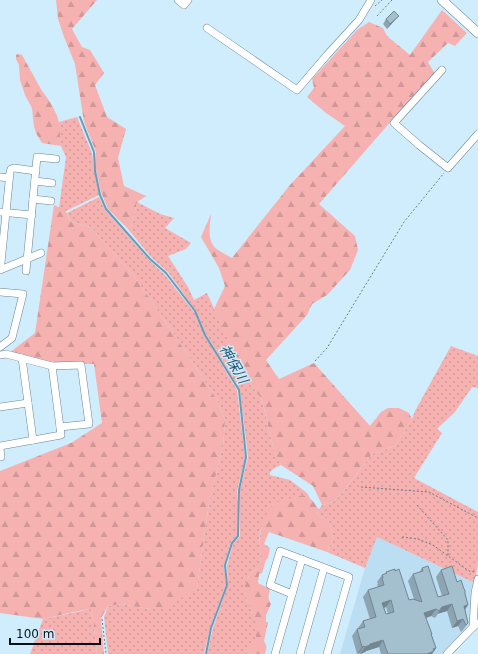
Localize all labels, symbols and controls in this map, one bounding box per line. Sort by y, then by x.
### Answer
water label: 神保川 [217,342,252,388]
scale bar [10,620,100,646]
text: 100 m [16,627,54,641]

